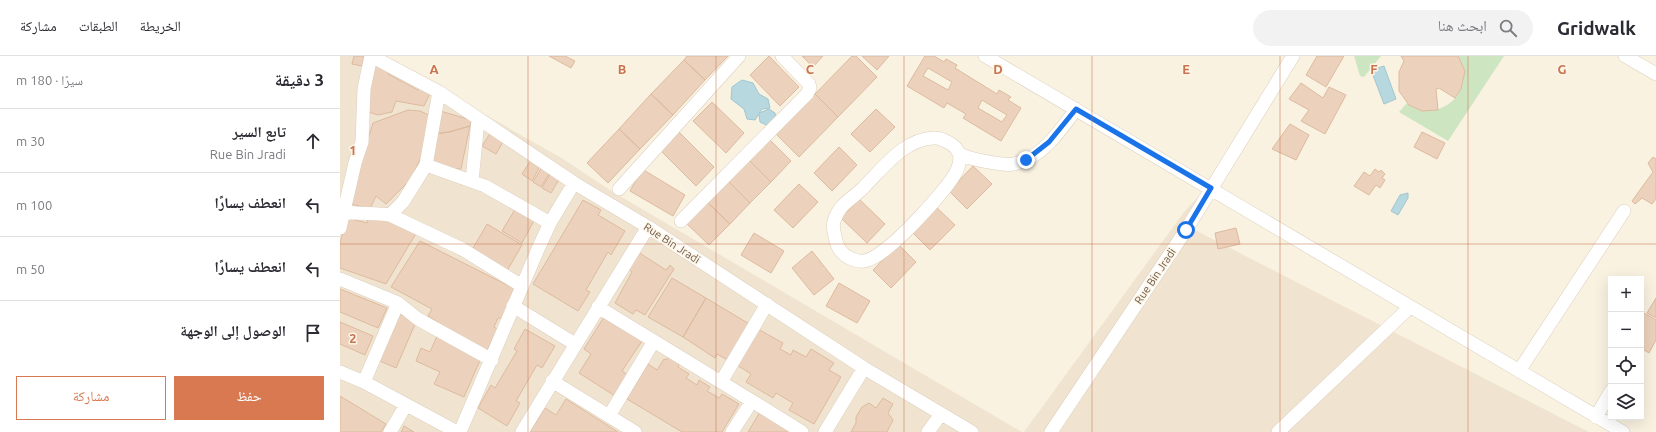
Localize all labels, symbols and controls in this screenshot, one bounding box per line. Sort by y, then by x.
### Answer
search box [1253,10,1533,46]
text: ابحث هنا [1438,17,1487,34]
icon: search [1497,17,1519,39]
text: Gridwalk [1557,17,1636,39]
text: مشاركة [20,18,57,34]
text: الطبقات [79,18,118,34]
text: الخريطة [140,18,181,34]
text: A [429,62,439,76]
text: B [618,62,627,76]
text: C [806,62,815,76]
text: D [993,62,1003,76]
text: E [1182,62,1190,76]
text: F [1370,62,1378,76]
text: G [1558,62,1567,76]
text: 3 دقيقة [275,70,324,89]
text: سيرًا · 180 m [16,73,83,87]
text: تابع السير [232,123,286,140]
icon: ahead [302,130,324,152]
text: 30 m [16,134,45,148]
text: 1 [349,143,357,157]
text: Rue Bin Jradi [210,147,286,161]
route end [1017,151,1035,169]
text: انعطف يسارًا [214,194,286,211]
icon: left [302,194,324,216]
text: 100 m [16,198,52,212]
street label: Rue Bin Jradi [642,220,702,266]
route start [1177,221,1195,239]
street label: Rue Bin Jradi [1132,246,1178,306]
text: انعطف يسارًا [214,258,286,275]
icon: left [302,258,324,280]
text: 50 m [16,262,45,276]
map controls [1608,276,1644,420]
button: + [1608,276,1644,312]
button: − [1608,312,1644,348]
text: الوصول إلى الوجهة [180,322,286,339]
icon: arrive [302,322,324,344]
text: 2 [349,331,357,345]
button: locate [1608,348,1644,384]
button: مشاركة [16,376,166,420]
button: حفظ [174,376,324,420]
button: layers [1608,384,1644,420]

